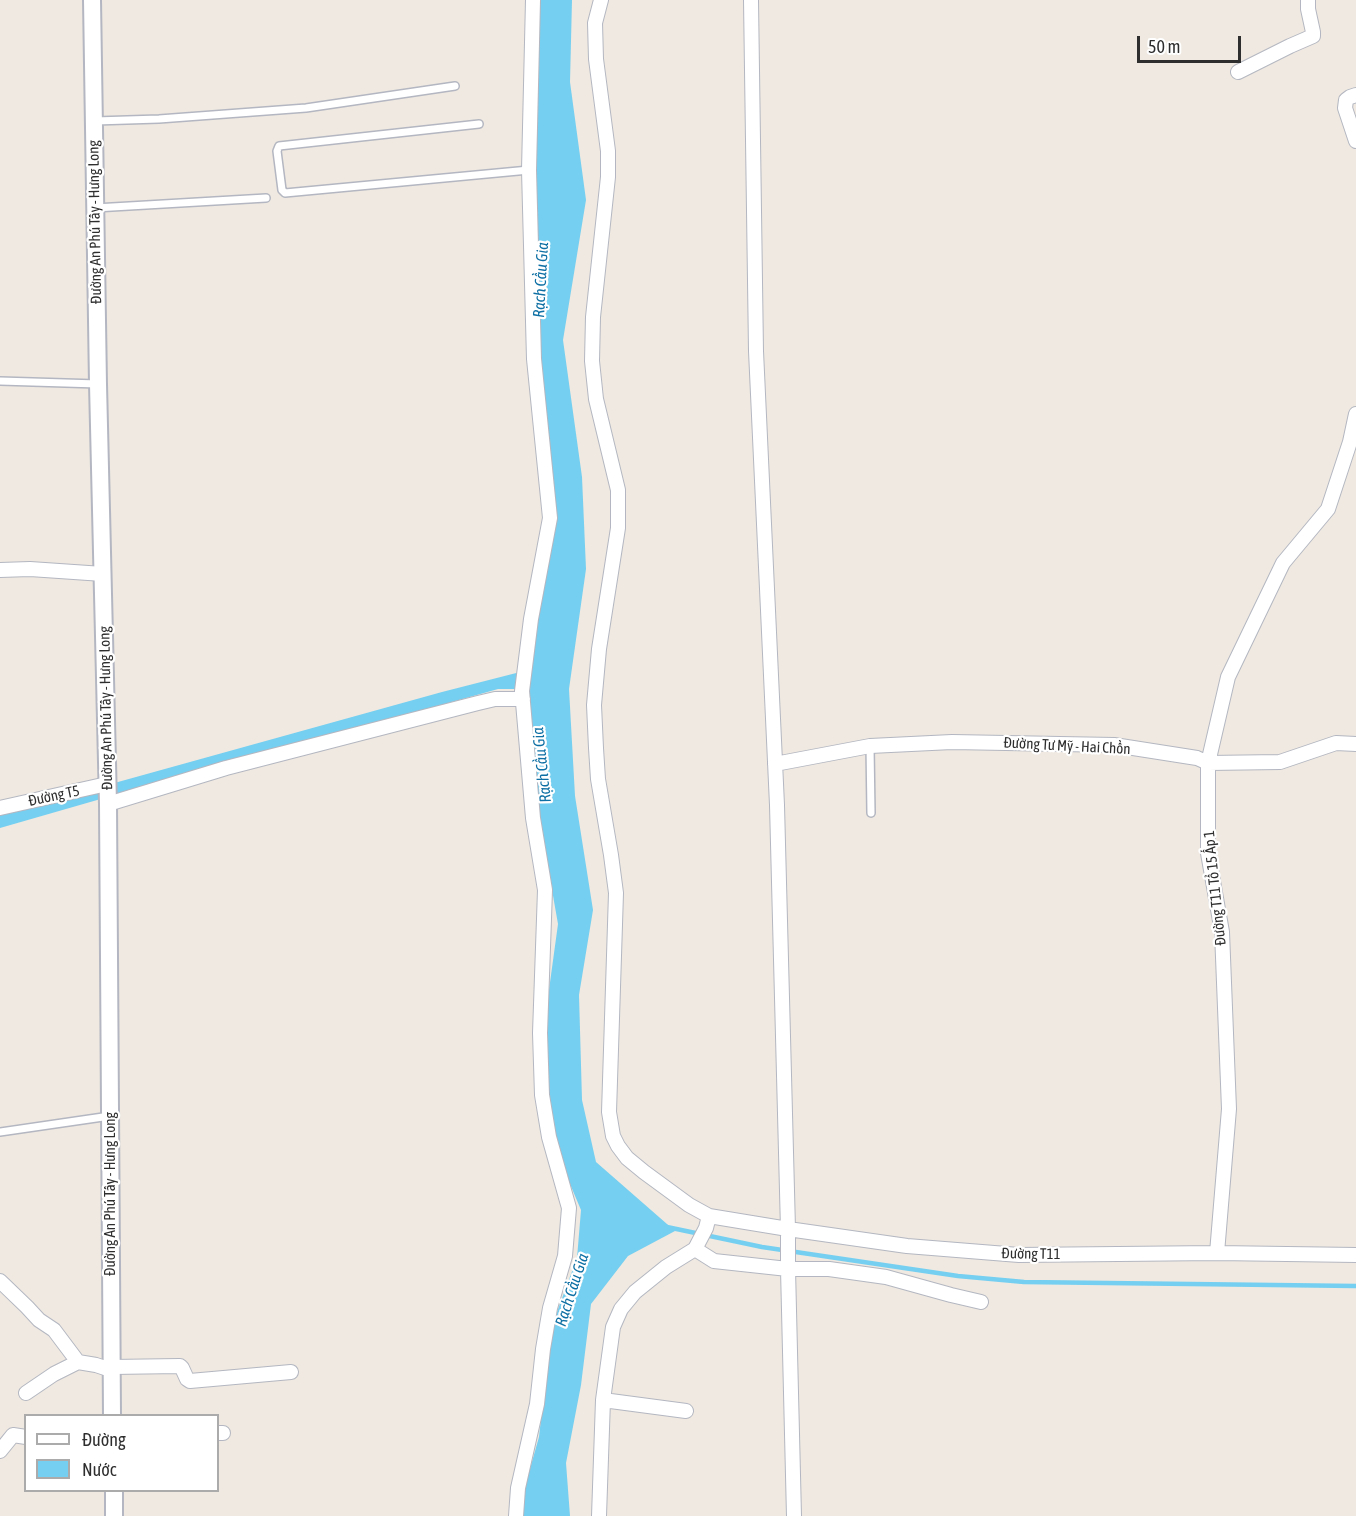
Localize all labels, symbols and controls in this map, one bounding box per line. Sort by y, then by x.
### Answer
scale bar [1140,24,1244,62]
text: 50 m [1148,36,1180,57]
street label: Đường An Phú Tây - Hưng Long [85,140,105,304]
water label: Rạch Cầu Gia [529,242,553,318]
street label: Đường An Phú Tây - Hưng Long [96,626,116,790]
water label: Rạch Cầu Gia [529,726,555,804]
street label: Đường Tư Mỹ - Hai Chồn [1003,734,1131,758]
street label: Đường T5 [27,782,81,810]
street label: Đường T11 Tổ 15 Ấp 1 [1200,830,1230,946]
street label: Đường An Phú Tây - Hưng Long [101,1112,119,1276]
street label: Đường T11 [1001,1244,1061,1264]
water label: Rạch Cầu Gia [551,1251,593,1329]
legend [24,1414,219,1492]
text: Đường [82,1429,126,1450]
text: Nước [82,1459,116,1480]

